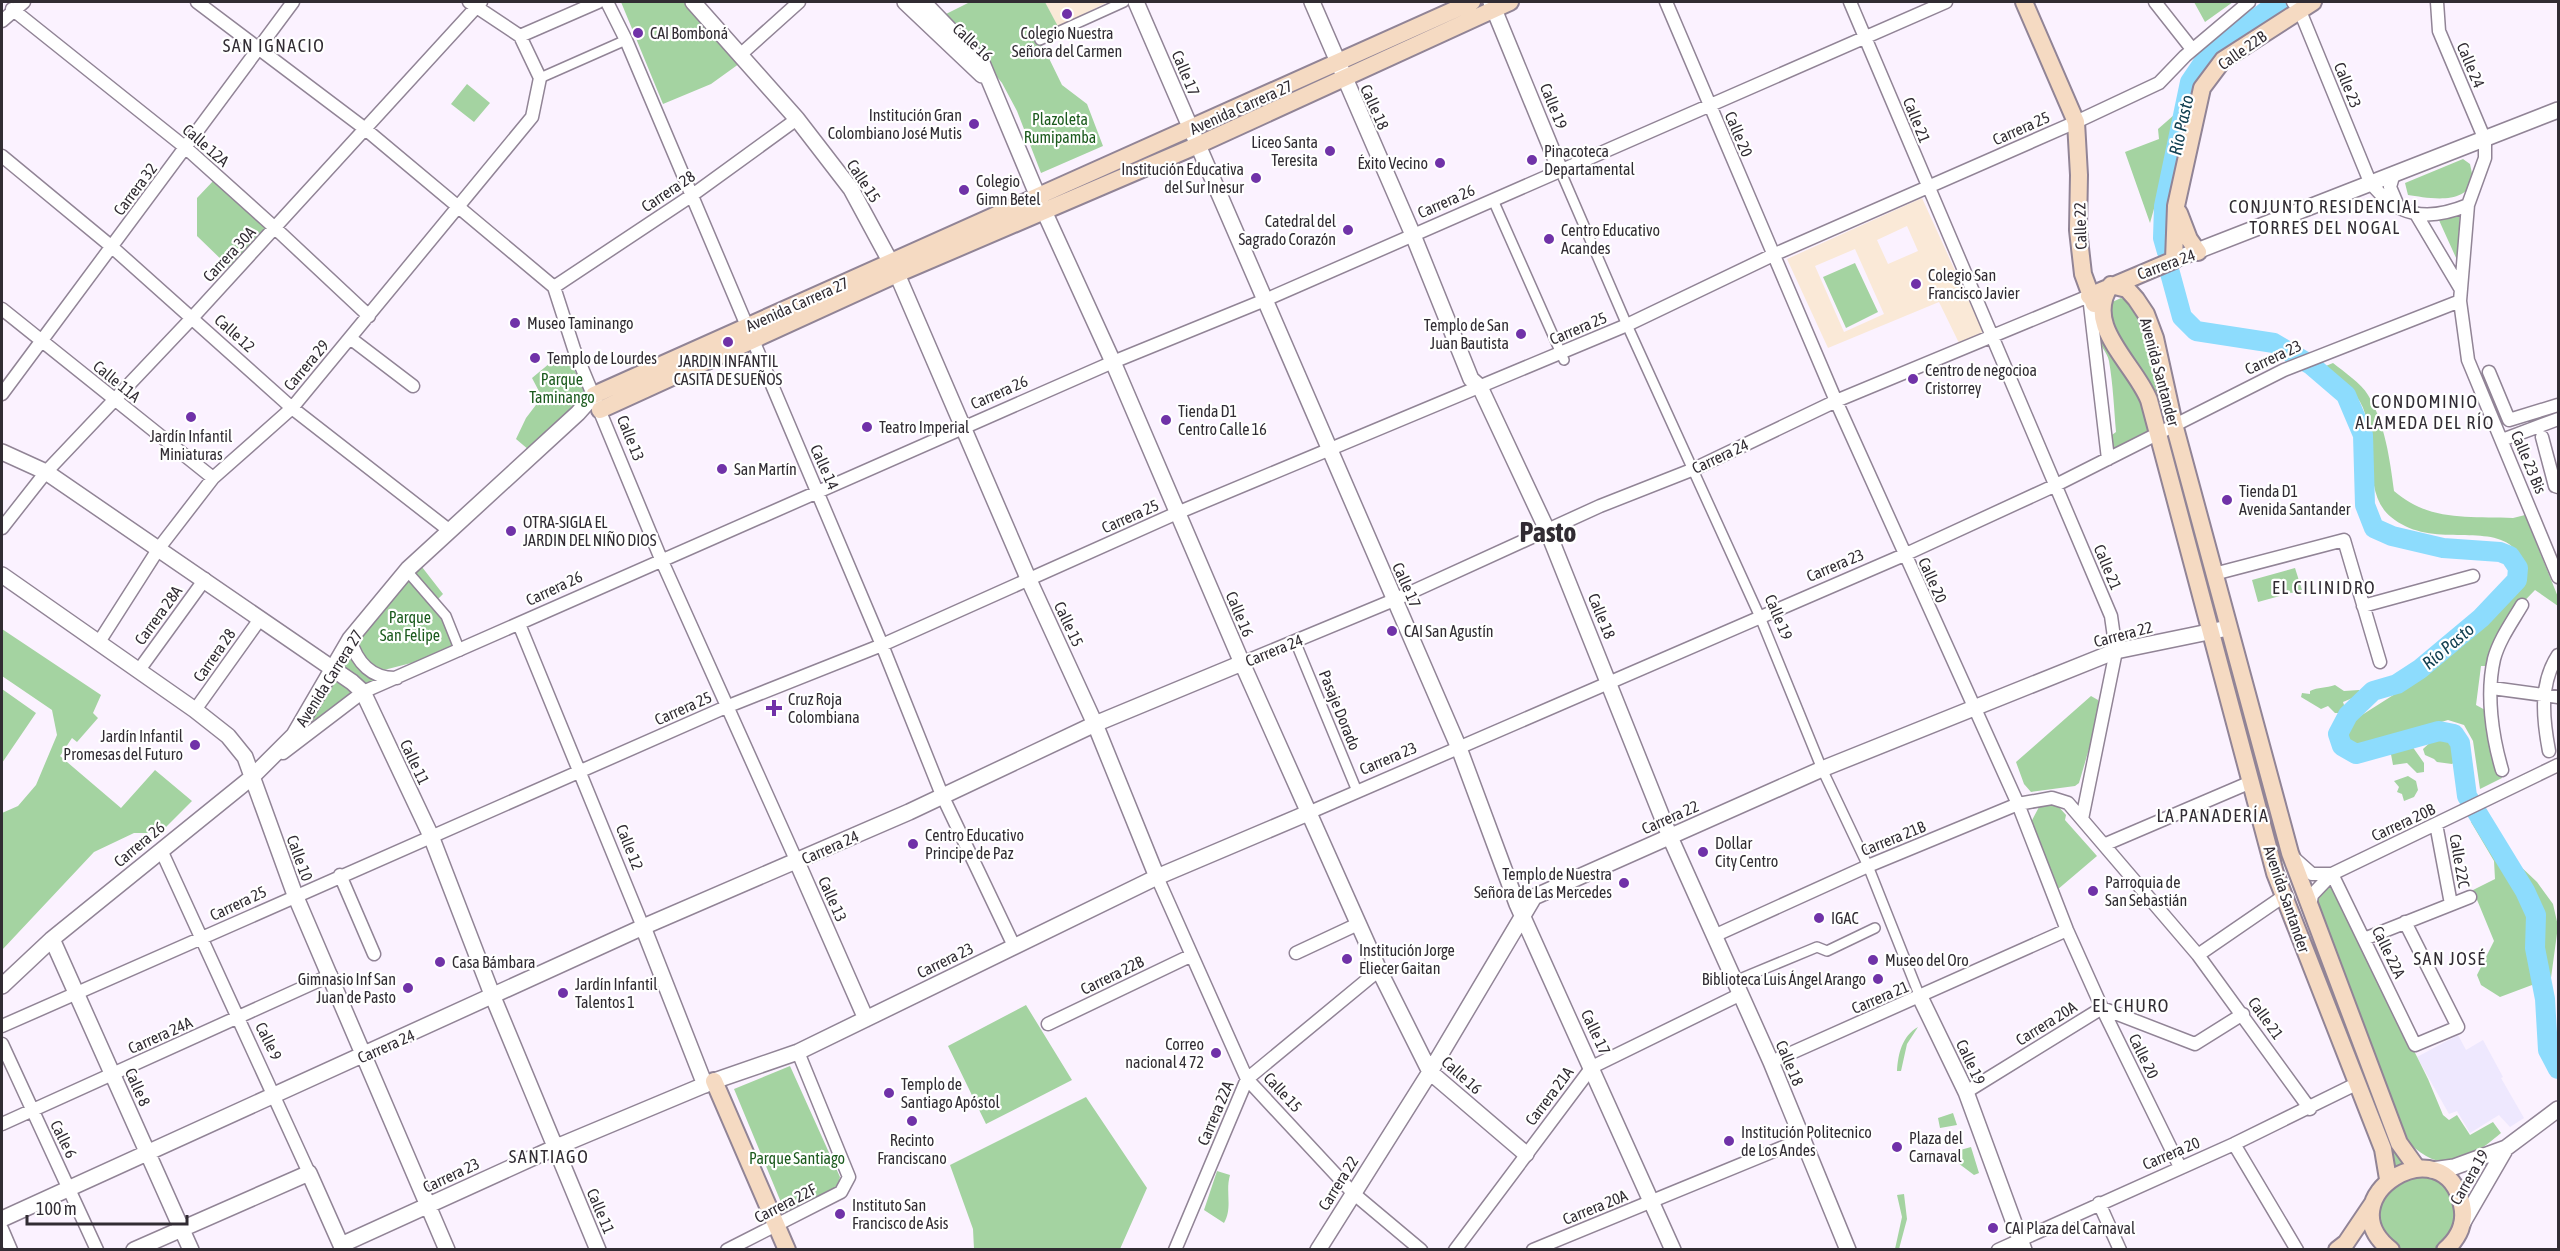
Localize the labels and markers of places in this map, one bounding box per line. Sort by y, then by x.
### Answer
marker: Colegio Nuestra Señora del Carmen [1060,7,1074,21]
place label: CAI Bomboná [650,24,728,42]
place label: Colegio Nuestra Señora del Carmen [1012,24,1122,60]
marker: CAI Bomboná [631,26,645,40]
place label: Institución Gran Colombiano José Mutis [828,106,962,142]
marker: Institución Gran Colombiano José Mutis [967,117,981,131]
place label: Liceo Santa Teresita [1251,133,1318,169]
place label: Pinacoteca Departamental [1544,142,1635,179]
marker: Liceo Santa Teresita [1323,144,1337,158]
marker: Pinacoteca Departamental [1525,153,1539,167]
place label: Éxito Vecino [1357,154,1428,172]
marker: Éxito Vecino [1433,156,1447,170]
place label: Institución Educativa del Sur Inesur [1121,160,1244,196]
marker: Institución Educativa del Sur Inesur [1249,171,1263,185]
place label: Colegio Gimn Betel [976,172,1041,208]
marker: Colegio Gimn Betel [957,183,971,197]
place label: Catedral del Sagrado Corazón [1238,212,1337,249]
place label: Centro Educativo Acandes [1561,221,1660,257]
marker: Catedral del Sagrado Corazón [1341,223,1355,237]
marker: Centro Educativo Acandes [1542,232,1556,246]
place label: Colegio San Francisco Javier [1928,266,2020,302]
marker: Colegio San Francisco Javier [1909,277,1923,291]
place label: Museo Taminango [527,314,634,333]
marker: Museo Taminango [508,316,522,330]
place label: Templo de San Juan Bautista [1424,316,1509,352]
marker: Templo de San Juan Bautista [1514,327,1528,341]
marker: JARDIN INFANTIL CASITA DE SUEÑOS [721,335,735,349]
place label: Templo de Lourdes [547,349,657,368]
marker: Templo de Lourdes [528,351,542,365]
place label: JARDIN INFANTIL CASITA DE SUEÑOS [674,352,783,388]
place label: Centro de negocioa Cristorrey [1925,361,2037,398]
marker: Centro de negocioa Cristorrey [1906,372,1920,386]
place label: Tienda D1 Centro Calle 16 [1178,402,1267,438]
marker: Jardín Infantil Miniaturas [184,410,198,424]
marker: Tienda D1 Centro Calle 16 [1159,413,1173,427]
place label: Teatro Imperial [879,418,970,437]
marker: Teatro Imperial [860,420,874,434]
place label: Jardín Infantil Miniaturas [150,427,233,463]
place label: San Martín [734,460,797,478]
marker: San Martín [715,462,729,476]
place label: Tienda D1 Avenida Santander [2239,482,2351,518]
marker: Tienda D1 Avenida Santander [2220,493,2234,507]
place label: OTRA-SIGLA EL JARDIN DEL NIÑO DIOS [523,513,657,549]
marker: OTRA-SIGLA EL JARDIN DEL NIÑO DIOS [504,524,518,538]
place label: CAI San Agustín [1404,622,1494,641]
marker: CAI San Agustín [1385,624,1399,638]
place label: Cruz Roja Colombiana [788,690,860,726]
marker: Cruz Roja Colombiana [765,699,783,717]
place label: Jardín Infantil Promesas del Futuro [63,727,184,763]
marker: Jardín Infantil Promesas del Futuro [188,738,202,752]
place label: Centro Educativo Principe de Paz [925,826,1024,863]
place label: Dollar City Centro [1715,834,1778,871]
marker: Centro Educativo Principe de Paz [906,837,920,851]
marker: Dollar City Centro [1696,845,1710,859]
place label: Templo de Nuestra Señora de Las Mercedes [1474,865,1612,901]
place label: Parroquia de San Sebastián [2105,873,2187,909]
marker: Templo de Nuestra Señora de Las Mercedes [1617,876,1631,890]
marker: Parroquia de San Sebastián [2086,884,2100,898]
place label: IGAC [1831,909,1859,927]
marker: IGAC [1812,911,1826,925]
place label: Institución Jorge Eliecer Gaitan [1359,941,1455,977]
place label: Museo del Oro [1885,951,1969,969]
marker: Institución Jorge Eliecer Gaitan [1340,952,1354,966]
place label: Casa Bámbara [452,953,535,971]
marker: Museo del Oro [1866,953,1880,967]
marker: Casa Bámbara [433,955,447,969]
place label: Gimnasio Inf San Juan de Pasto [298,970,396,1006]
place label: Biblioteca Luis Ángel Arango [1702,970,1866,989]
marker: Biblioteca Luis Ángel Arango [1871,972,1885,986]
place label: Jardín Infantil Talentos 1 [575,975,658,1011]
marker: Gimnasio Inf San Juan de Pasto [401,981,415,995]
marker: Jardín Infantil Talentos 1 [556,986,570,1000]
place label: Correo nacional 4 72 [1125,1035,1204,1071]
marker: Correo nacional 4 72 [1209,1046,1223,1060]
place label: Templo de Santiago Apóstol [901,1075,1000,1112]
marker: Templo de Santiago Apóstol [882,1086,896,1100]
marker: Recinto Franciscano [905,1114,919,1128]
place label: Institución Politecnico de Los Andes [1741,1123,1872,1159]
place label: Plaza del Carnaval [1909,1129,1964,1165]
place label: Recinto Franciscano [877,1131,947,1167]
marker: Institución Politecnico de Los Andes [1722,1134,1736,1148]
marker: Plaza del Carnaval [1890,1140,1904,1154]
place label: Instituto San Francisco de Asis [852,1196,949,1232]
marker: Instituto San Francisco de Asis [833,1207,847,1221]
place label: CAI Plaza del Carnaval [2005,1219,2136,1237]
marker: CAI Plaza del Carnaval [1986,1221,2000,1235]

